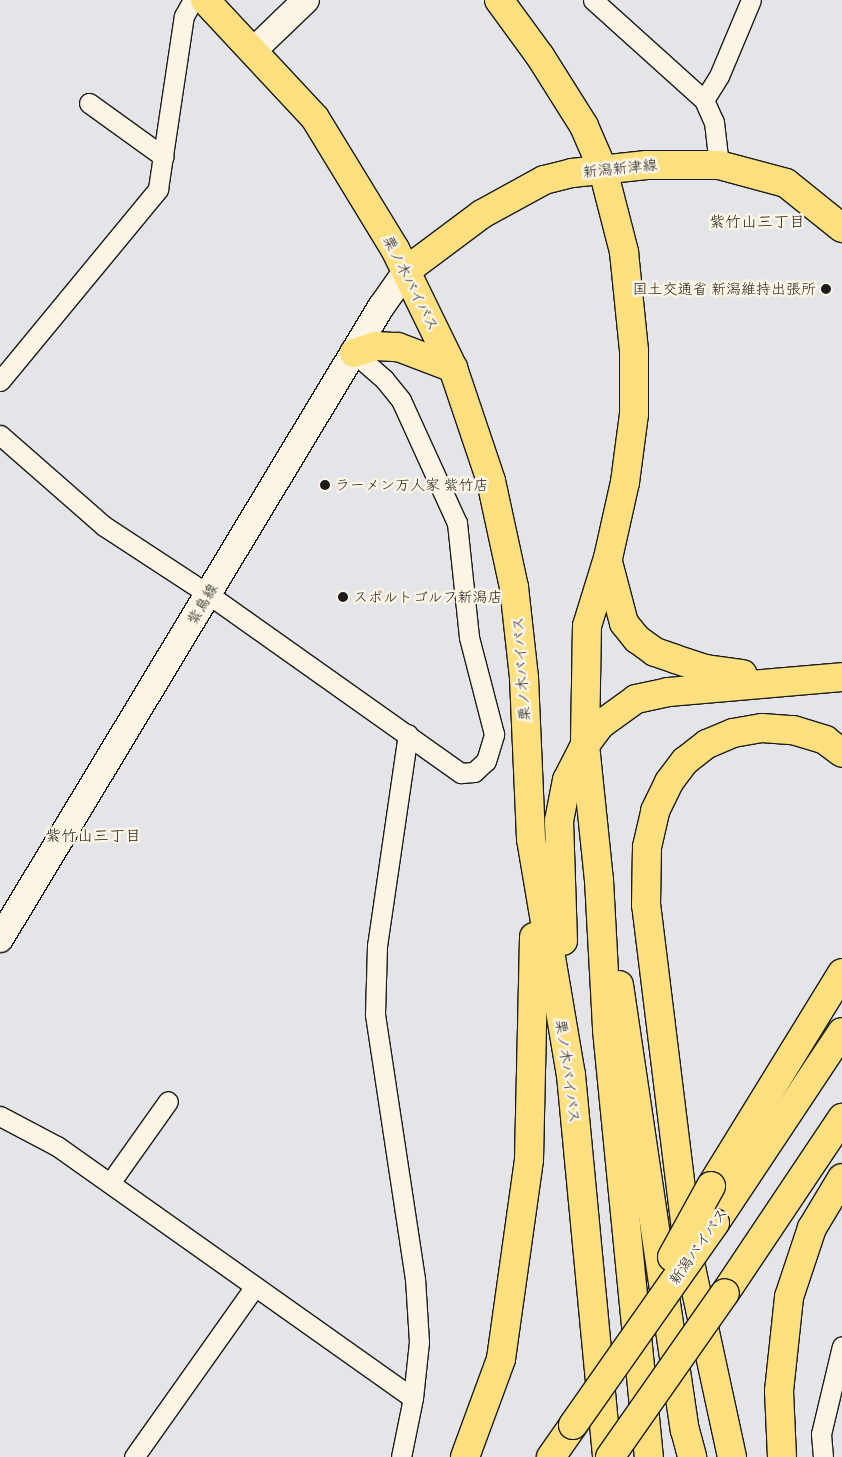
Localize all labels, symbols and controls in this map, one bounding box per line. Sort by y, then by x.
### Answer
street label: 新潟新津線 [582,155,658,181]
district label: 紫竹山三丁目 [709,211,805,231]
street label: 栗ノ木バイパス [379,232,443,334]
place label: 国土交通省 新潟維持出張所 [633,280,816,298]
marker: 国土交通省 新潟維持出張所 [820,283,832,295]
place label: ラーメン万人家 紫竹店 [335,476,488,494]
marker: ラーメン万人家 紫竹店 [319,479,331,491]
street label: 紫鳥線 [183,580,221,628]
place label: スポルトゴルフ新潟店 [353,588,503,606]
marker: スポルトゴルフ新潟店 [337,591,349,603]
street label: 栗ノ木バイパス [508,616,534,722]
district label: 紫竹山三丁目 [45,825,141,845]
street label: 栗ノ木バイパス [552,1018,584,1124]
street label: 新潟バイパス [665,1204,731,1288]

